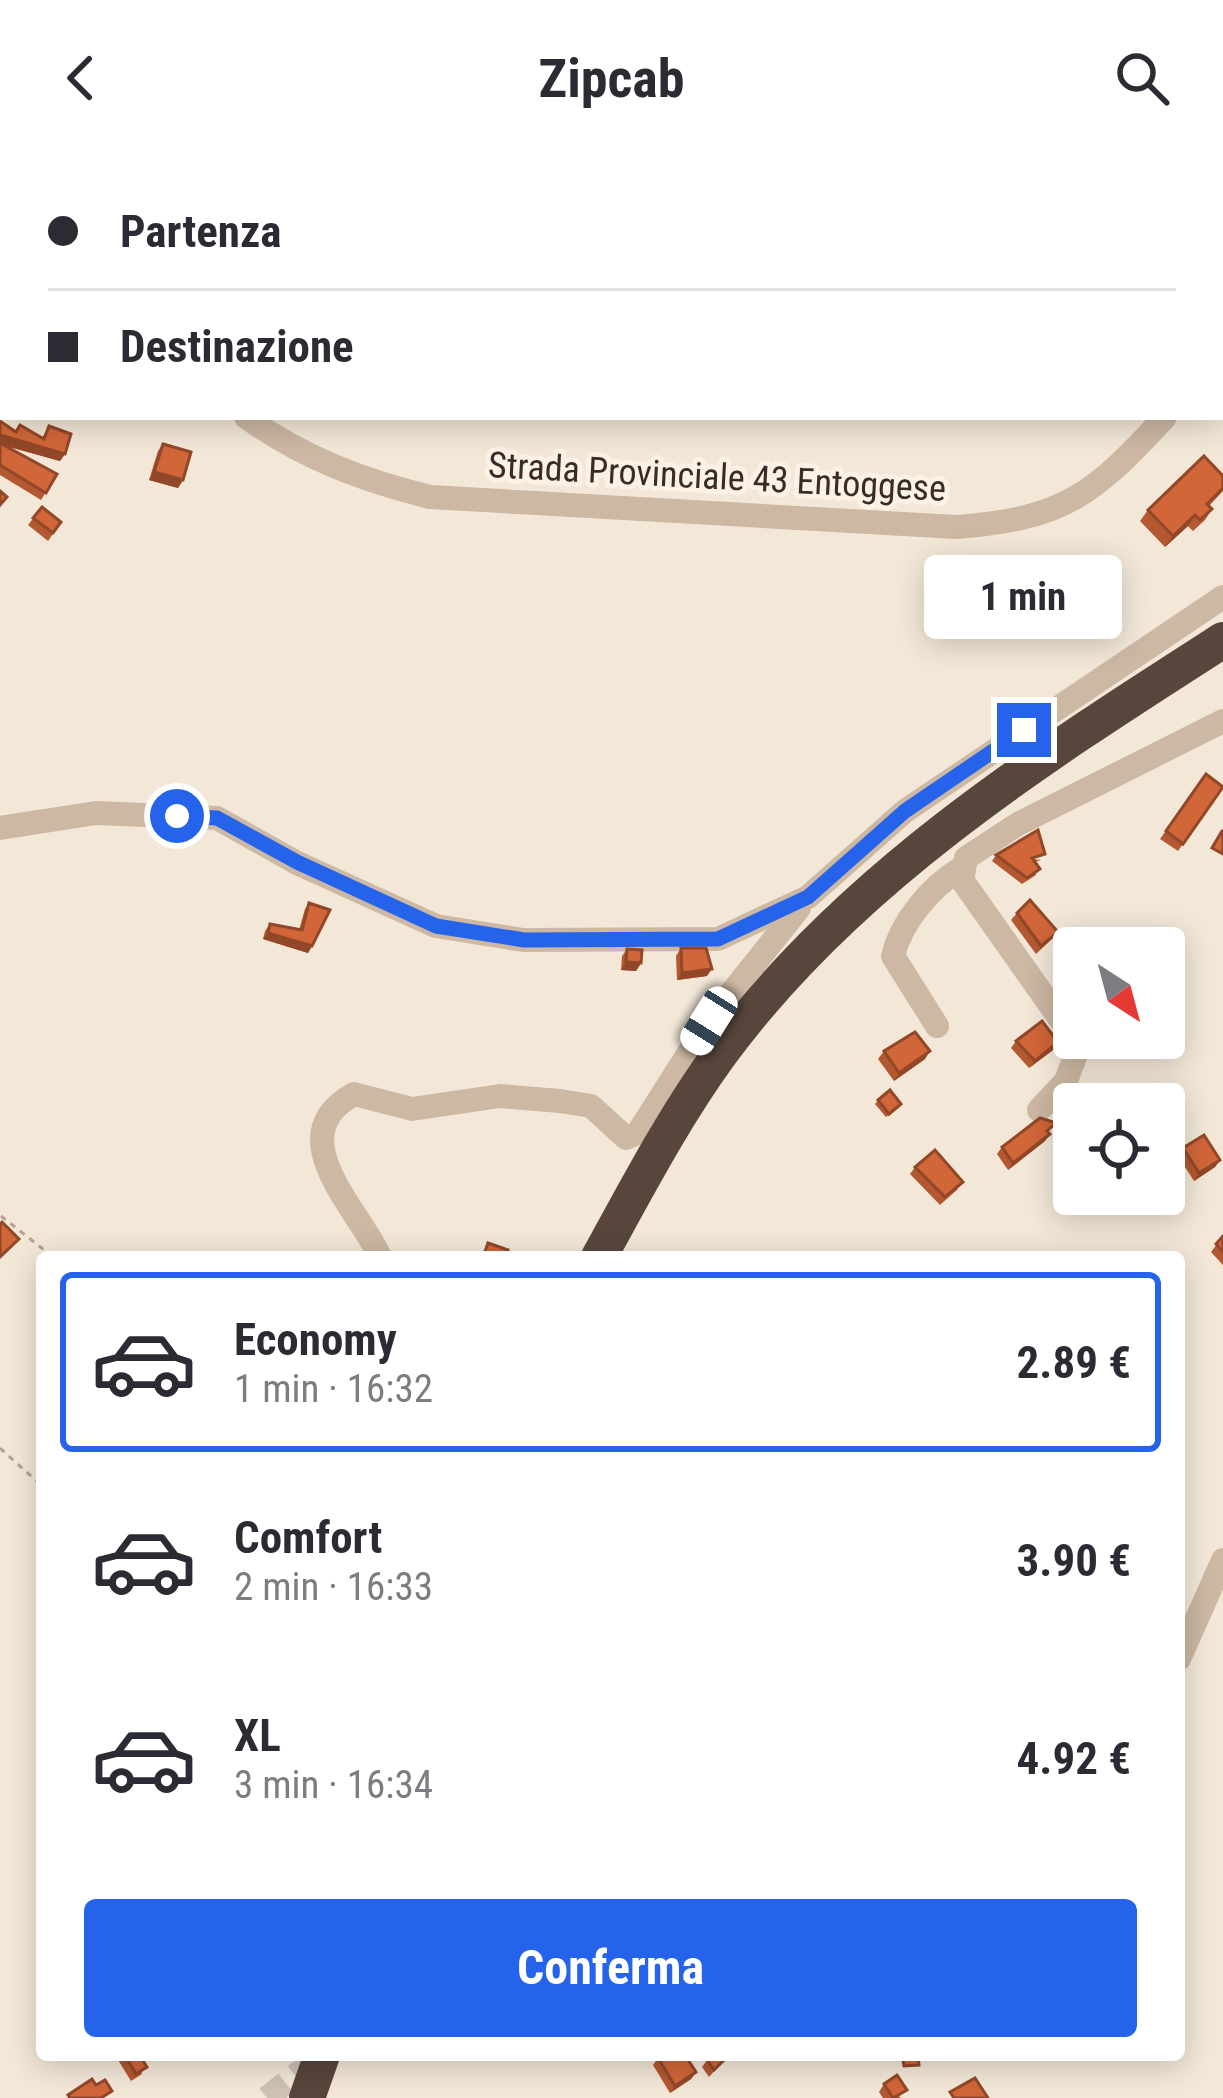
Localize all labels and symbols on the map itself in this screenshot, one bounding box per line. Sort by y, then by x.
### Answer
street label: Strada Provinciale 43 Entoggese [487,444,947,510]
callout: 1 min [925,556,1123,640]
route end [997,703,1051,757]
route start [150,789,204,843]
north arrow [1053,927,1185,1059]
car [675,981,743,1061]

